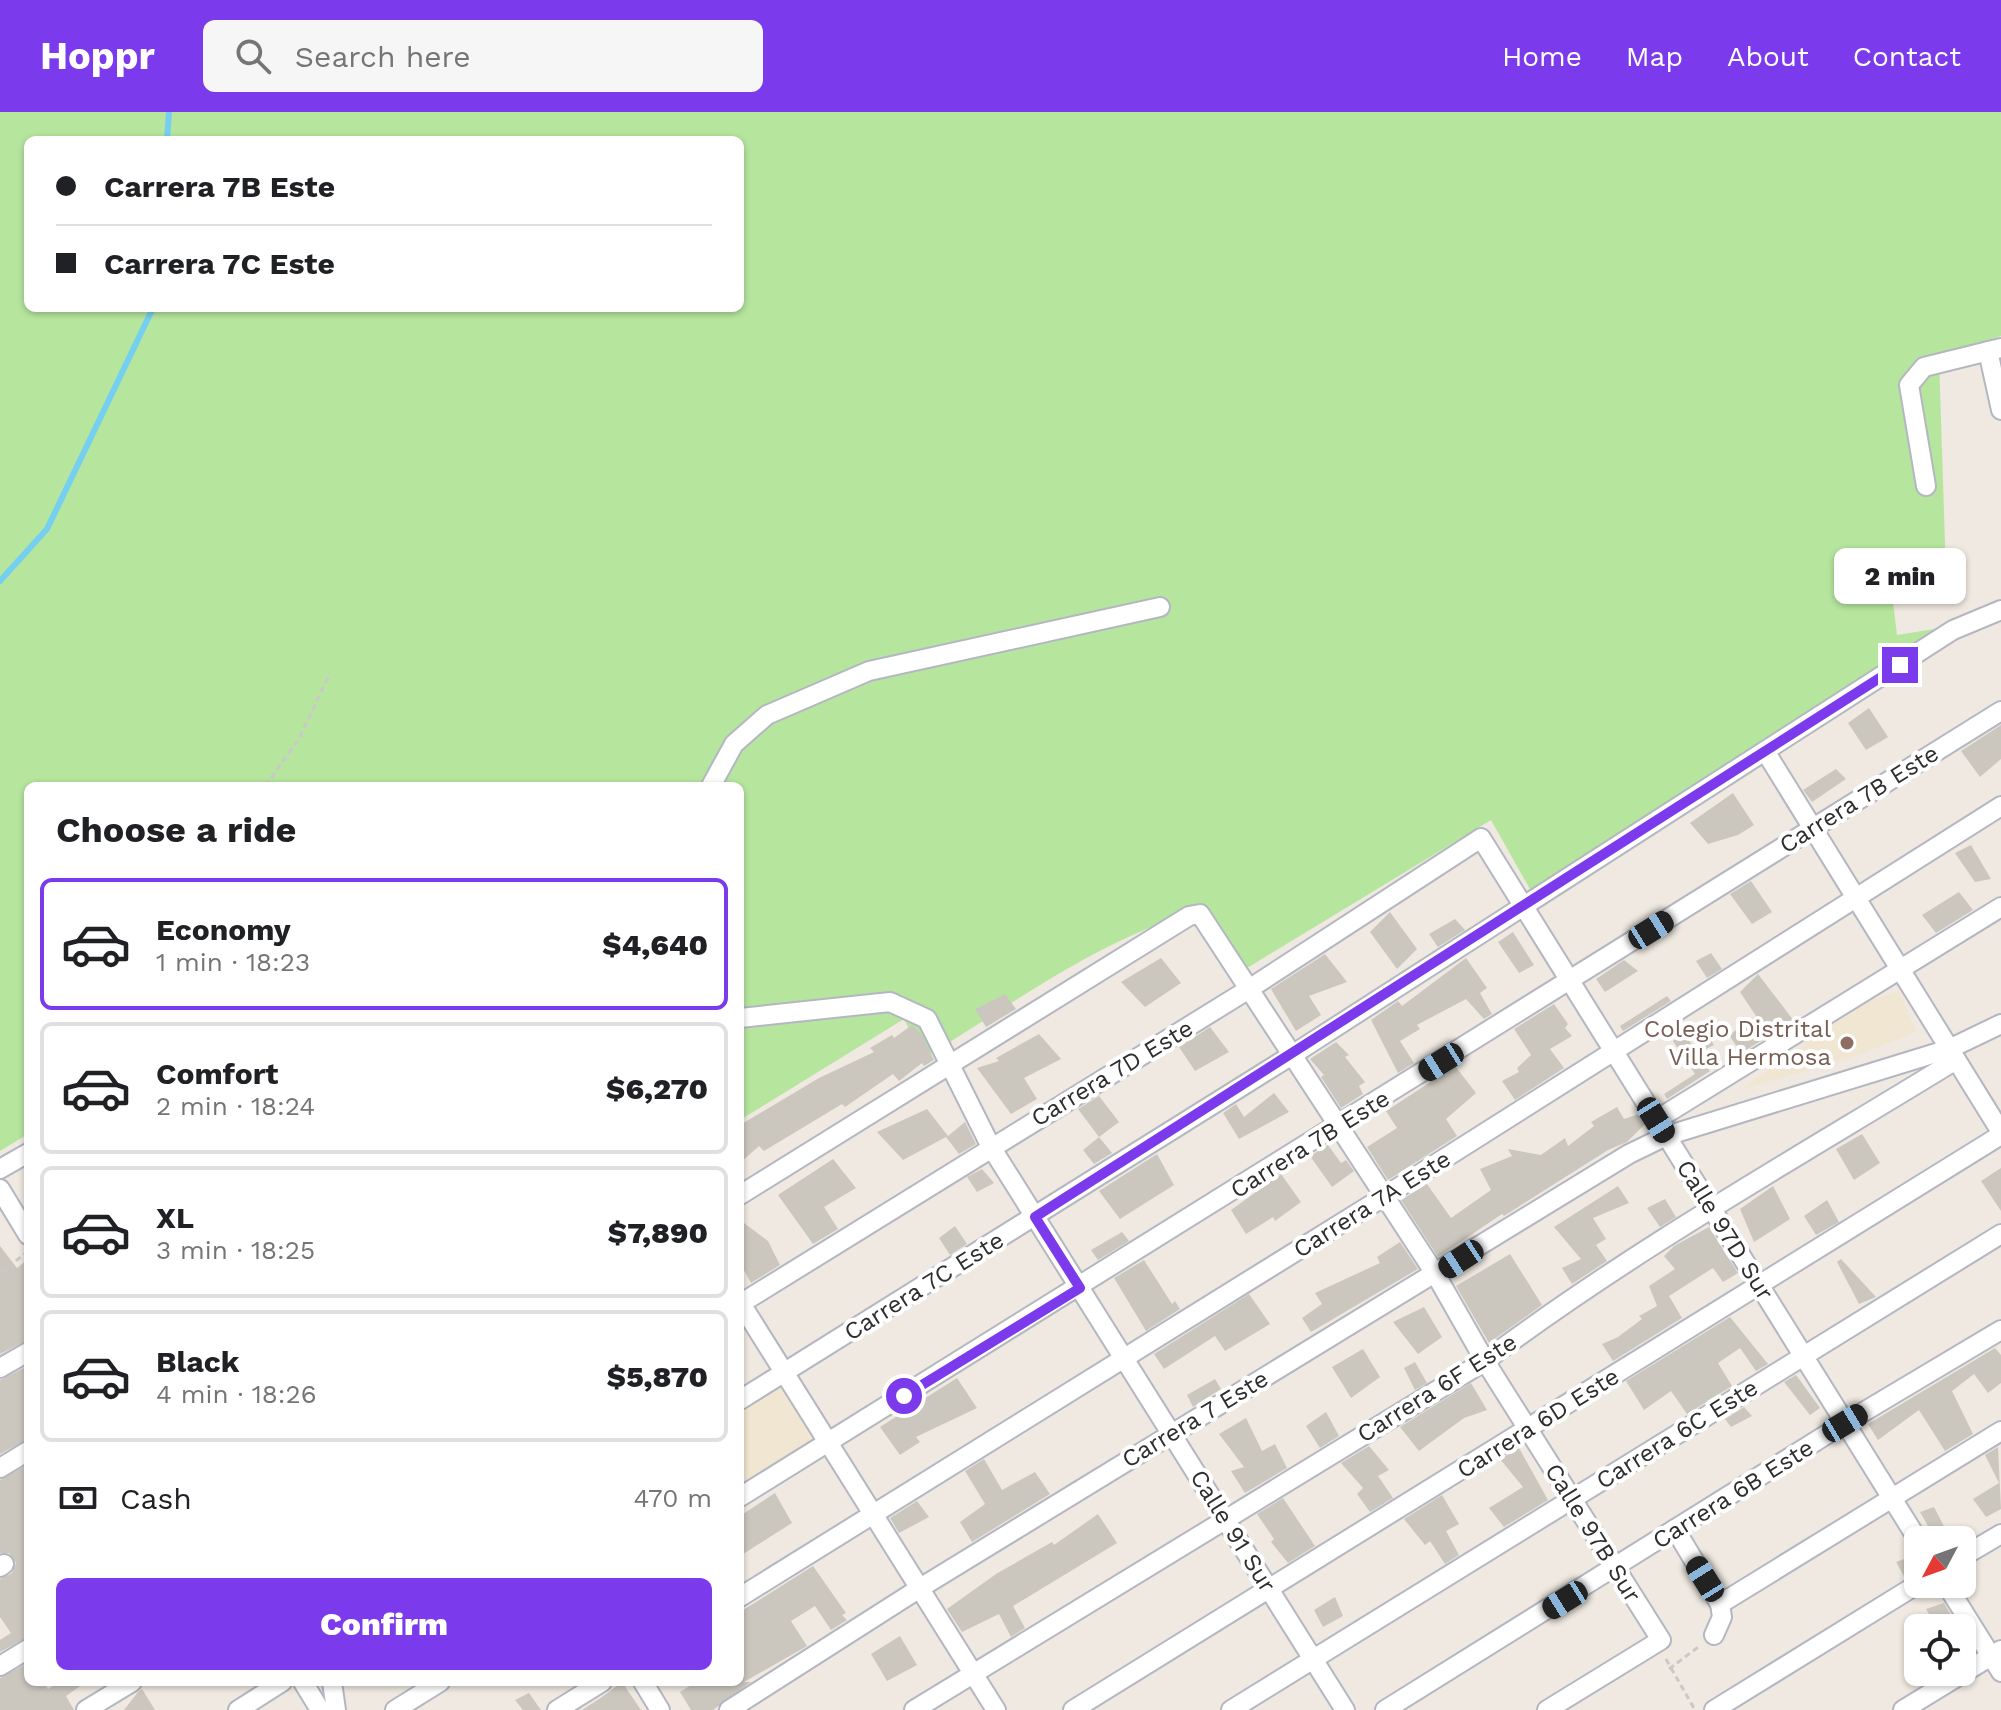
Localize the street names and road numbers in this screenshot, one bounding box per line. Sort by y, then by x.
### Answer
street label: Carrera 7B Este [1774,739,1944,859]
street label: Carrera 7D Este [1026,1014,1198,1132]
street label: Carrera 7B Este [1225,1084,1395,1204]
street label: Carrera 7A Este [1288,1144,1456,1264]
street label: Calle 97D Sur [1671,1155,1779,1305]
street label: Carrera 7C Este [839,1226,1009,1346]
street label: Carrera 6F Este [1352,1328,1522,1448]
street label: Carrera 6D Este [1452,1362,1624,1484]
street label: Carrera 7 Este [1117,1364,1273,1474]
street label: Carrera 6C Este [1591,1373,1763,1495]
street label: Carrera 6B Este [1648,1433,1818,1555]
street label: Calle 97B Sur [1539,1458,1647,1608]
street label: Calle 91 Sur [1184,1465,1282,1598]

